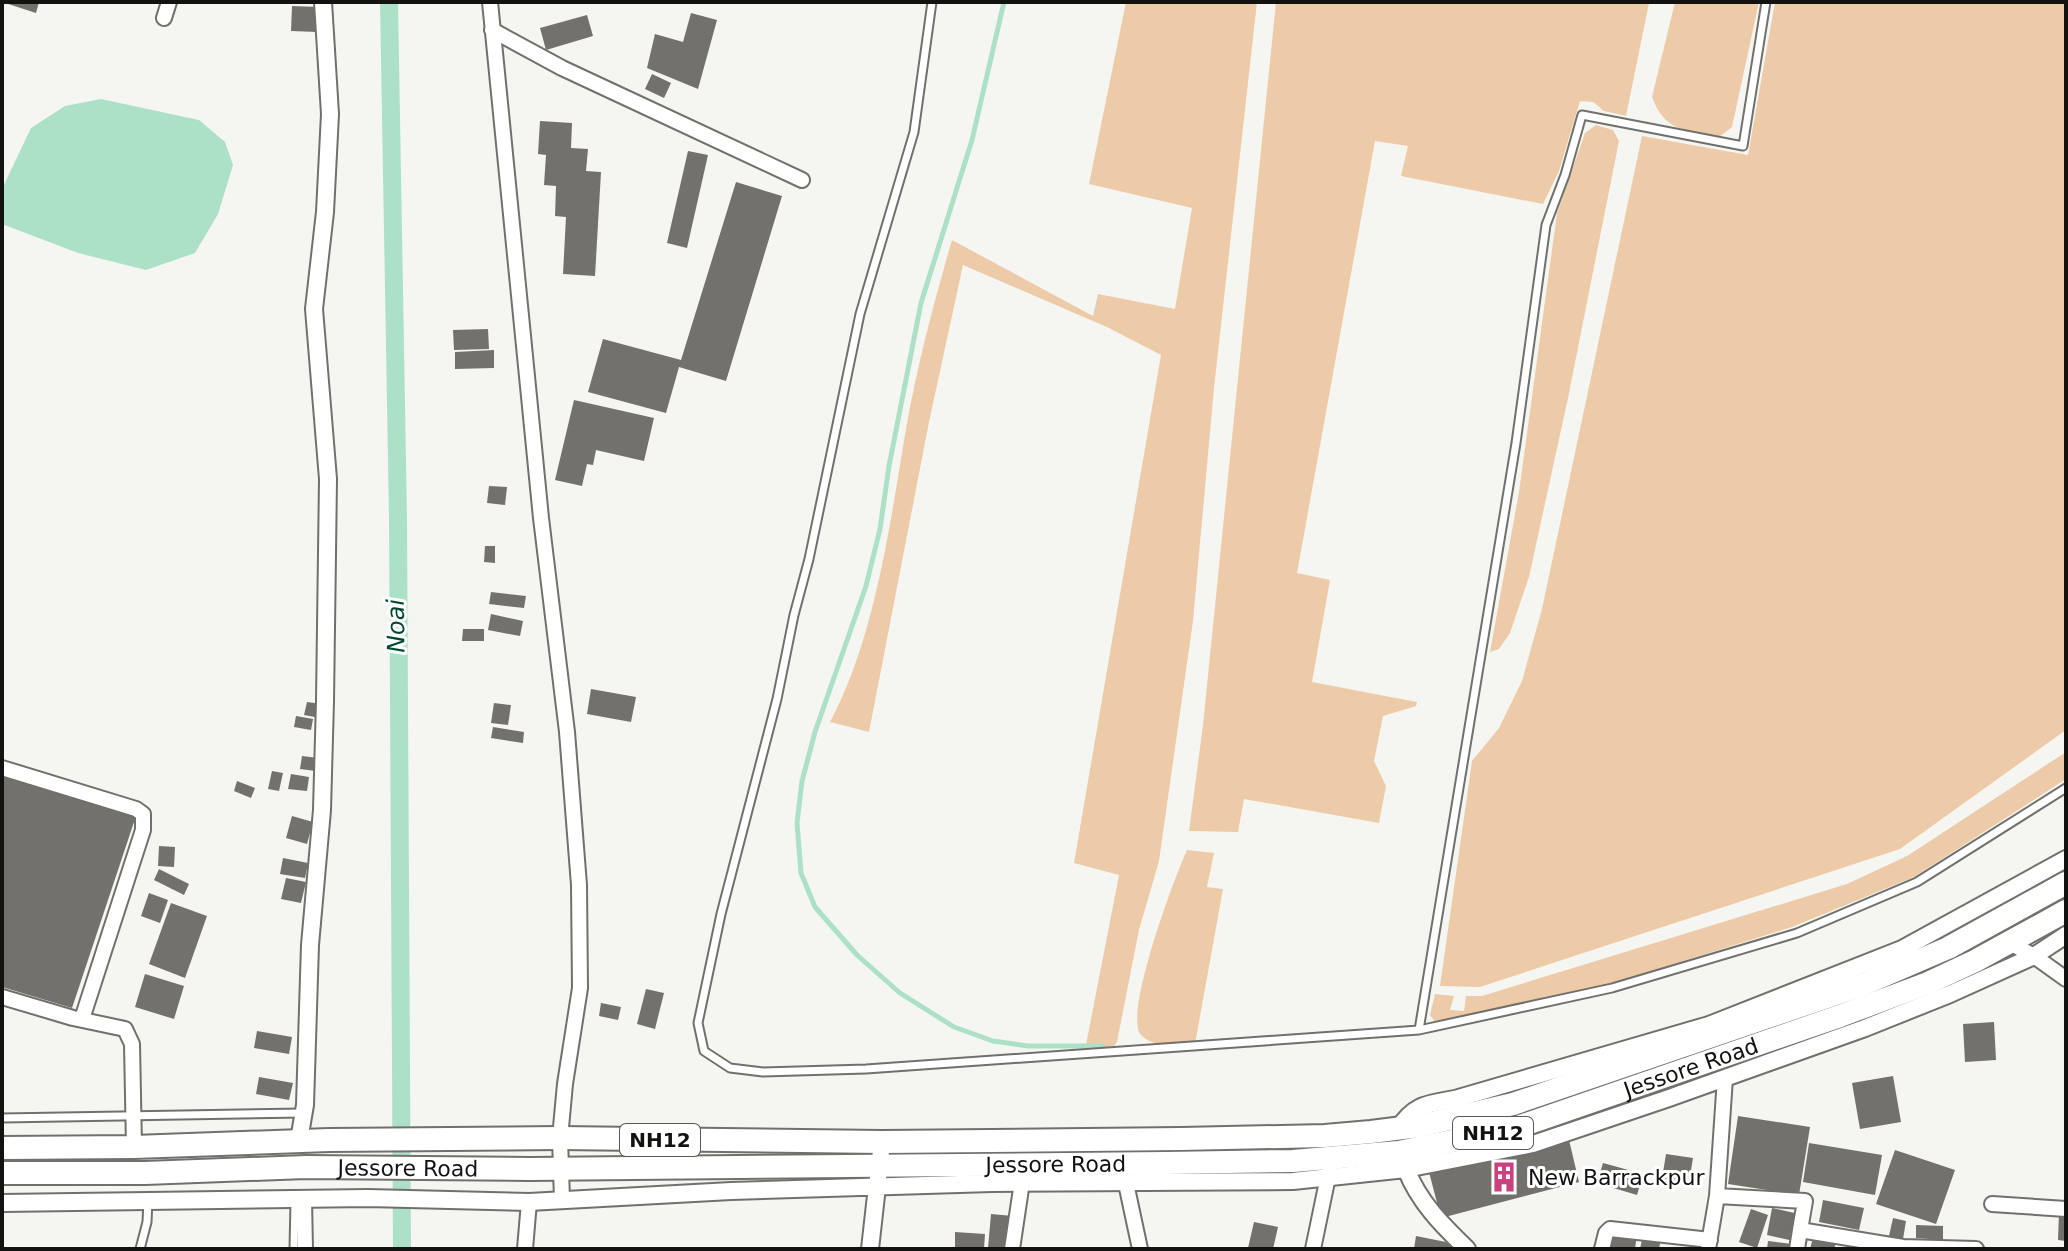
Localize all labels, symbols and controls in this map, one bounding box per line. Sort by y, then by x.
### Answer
water label: Noai [382,598,410,653]
street label: Jessore Road [1618,1033,1761,1103]
road number: NH12 [1453,1117,1533,1149]
road number: NH12 [620,1124,700,1156]
street label: Jessore Road [983,1151,1126,1177]
street label: Jessore Road [335,1155,478,1181]
building icon: New Barrackpur [1487,1160,1521,1194]
place label: New Barrackpur [1528,1165,1705,1190]

